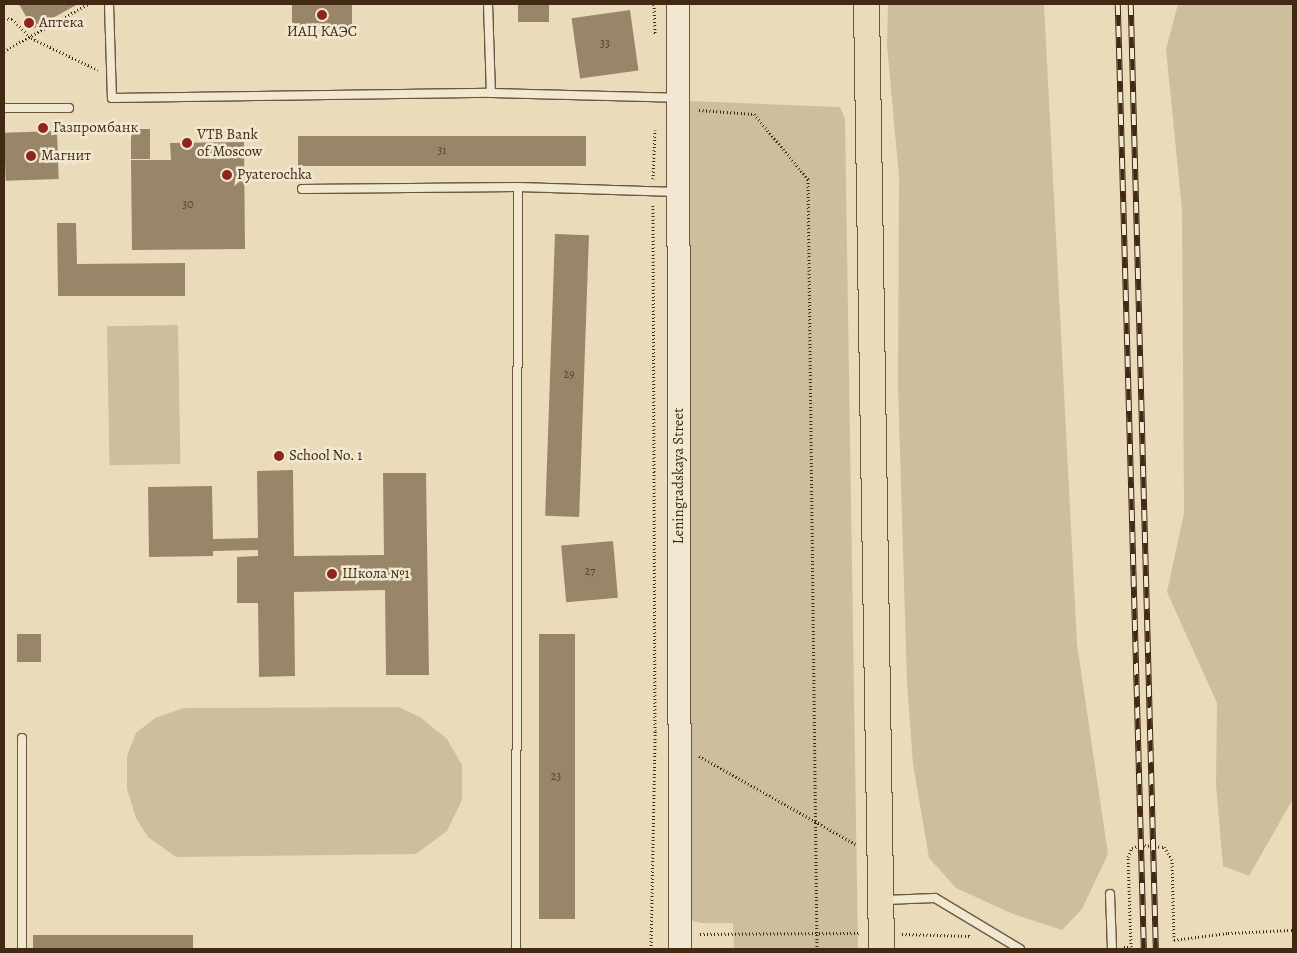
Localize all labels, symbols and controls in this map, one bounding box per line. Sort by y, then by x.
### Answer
marker: ИАЦ КАЭС [316,9,328,21]
place label: Аптека [39,14,84,32]
marker: Аптека [23,17,35,29]
place label: ИАЦ КАЭС [287,23,357,41]
house number: 33 [600,37,610,51]
place label: Газпромбанк [53,119,138,137]
marker: Газпромбанк [37,122,49,134]
place label: VTB Bank of Moscow [197,125,262,160]
marker: VTB Bank of Moscow [181,137,193,149]
house number: 31 [437,144,447,158]
place label: Магнит [41,147,91,165]
marker: Магнит [25,150,37,162]
place label: Pyaterochka [237,166,312,184]
marker: Pyaterochka [221,169,233,181]
house number: 30 [182,198,194,212]
house number: 29 [563,368,575,382]
street label: Leningradskaya Street [670,408,688,544]
place label: School No. 1 [289,447,363,465]
marker: School No. 1 [273,450,285,462]
place label: Школа №1 [342,565,410,583]
house number: 27 [585,565,595,579]
marker: Школа №1 [326,568,338,580]
house number: 23 [551,770,561,784]

